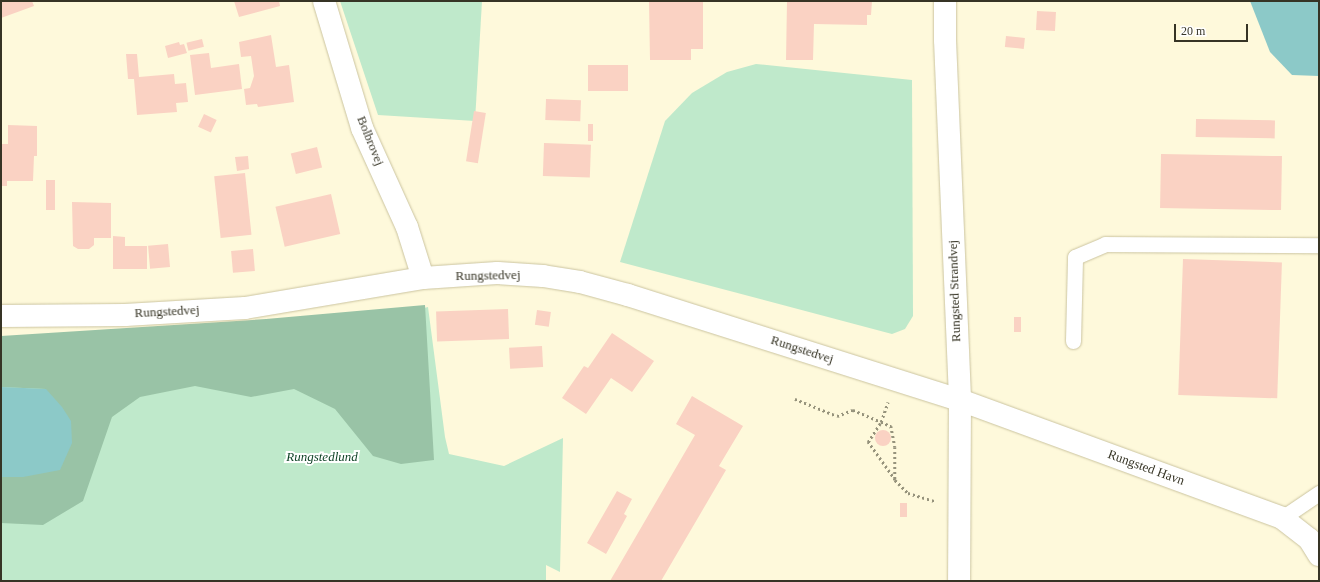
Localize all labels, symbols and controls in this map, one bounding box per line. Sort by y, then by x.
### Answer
scale bar [1176,16,1250,42]
text: 20 m [1181,24,1205,38]
street label: Bolbrovej [353,114,387,168]
street label: Rungsted Strandvej [945,240,965,342]
street label: Rungstedvej [455,268,521,284]
street label: Rungstedvej [134,303,200,321]
street label: Rungstedvej [769,333,835,367]
street label: Rungsted Havn [1106,447,1186,489]
park label: Rungstedlund [286,449,358,465]

